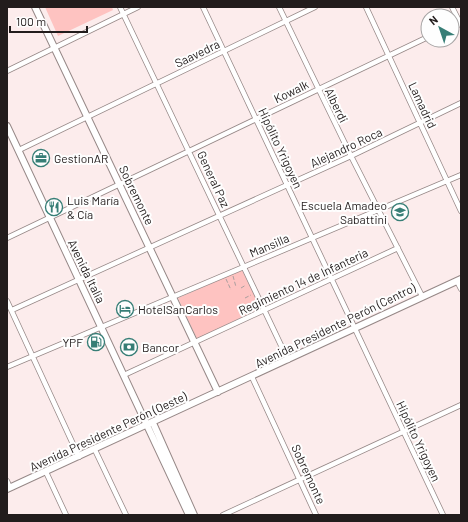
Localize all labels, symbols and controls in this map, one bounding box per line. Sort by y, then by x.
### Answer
scale bar [10,8,87,34]
north arrow [420,8,460,48]
text: N [426,13,440,27]
text: 100 m [16,14,46,28]
street label: Saavedra [172,36,222,70]
street label: Kowalk [271,77,311,105]
street label: Lamadrid [406,80,440,130]
street label: Alberdi [323,85,351,125]
street label: Hipólito Yrigoyen [256,105,306,191]
street label: Alejandro Roca [308,124,384,170]
office icon: GestionAR [31,148,51,168]
street label: General Paz [195,149,233,209]
place label: GestionAR [54,151,108,165]
street label: Sobremonte [117,163,157,227]
place label: Luis María & Cía [67,193,119,221]
restaurant icon: Luis María & Cía [44,197,64,217]
place label: Escuela Amadeo Sabattini [301,198,387,226]
school or university icon: Escuela Amadeo Sabattini [390,202,410,222]
street label: Mansilla [247,230,291,260]
street label: Avenida Italia [66,237,108,305]
street label: Regimiento 14 de Infanteria [236,245,370,317]
street label: Avenida Presidente Perón (Centro) [252,280,418,370]
hotel icon: HotelSanCarlos [115,299,135,319]
place label: HotelSanCarlos [138,302,218,316]
fuel station icon: YPF [86,332,106,352]
place label: YPF [62,335,83,349]
bank icon: Bancor [119,337,139,357]
place label: Bancor [142,340,180,354]
street label: Avenida Presidente Perón (Oeste) [27,388,190,474]
street label: Hipólito Yrigoyen [394,398,444,484]
street label: Sobremonte [289,442,329,506]

